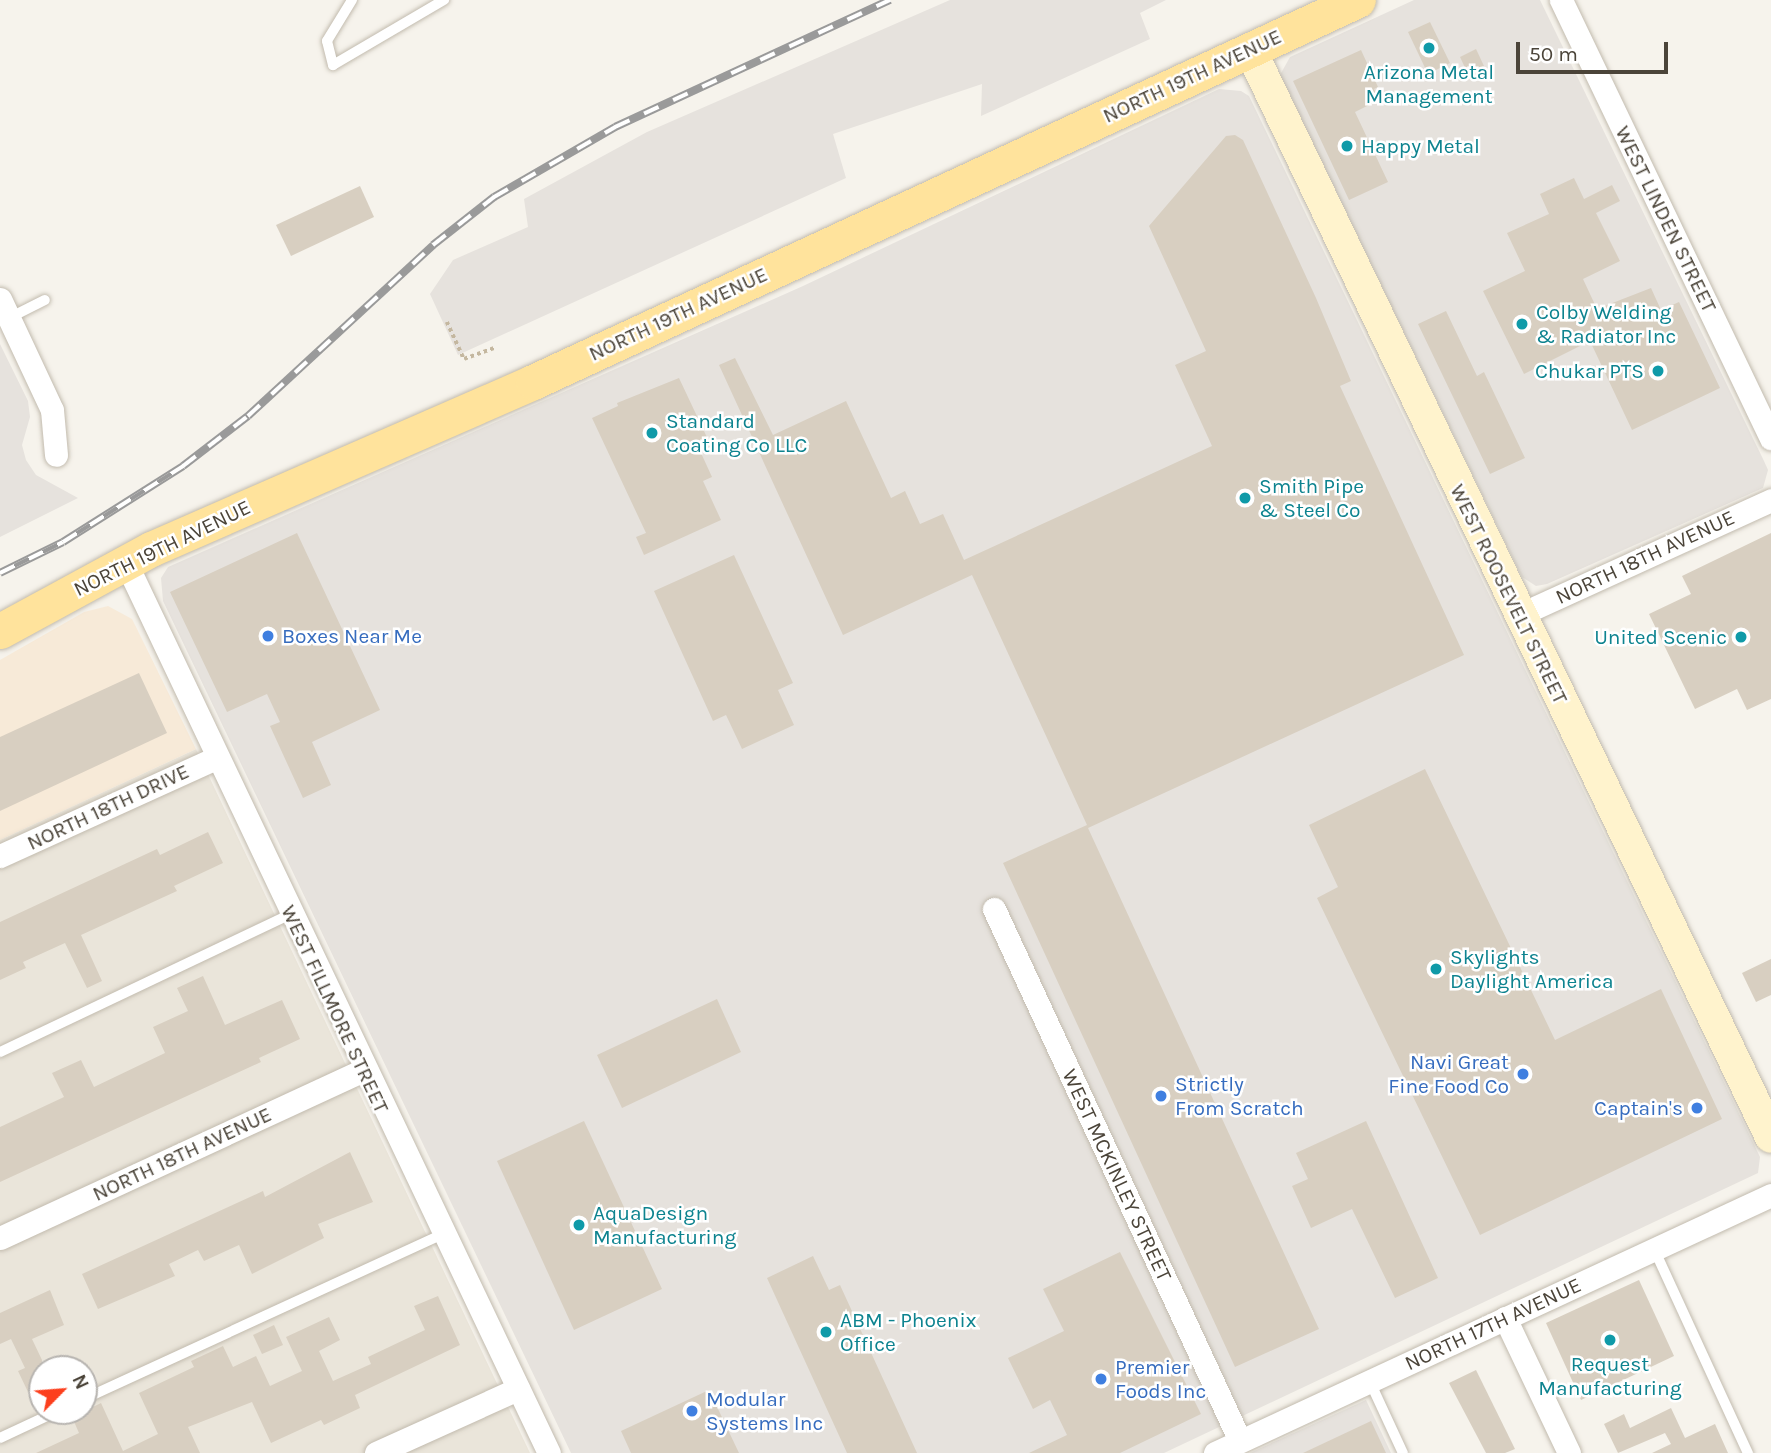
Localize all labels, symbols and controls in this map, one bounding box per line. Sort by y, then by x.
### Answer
street label: NORTH 19TH AVENUE [1099,24,1285,128]
scale bar [1519,28,1671,72]
marker: Arizona Metal Management [1421,40,1437,56]
text: 50 m [1529,42,1578,66]
place label: Arizona Metal Management [1364,59,1494,109]
street label: WEST LINDEN STREET [1610,122,1722,316]
place label: Happy Metal [1361,133,1480,159]
marker: Happy Metal [1339,138,1355,154]
street label: NORTH 19TH AVENUE [585,262,771,366]
place label: Colby Welding & Radiator Inc [1536,299,1676,349]
marker: Colby Welding & Radiator Inc [1514,316,1530,332]
place label: Chukar PTS [1535,358,1644,384]
marker: Chukar PTS [1650,363,1666,379]
place label: Standard Coating Co LLC [666,408,807,458]
marker: Standard Coating Co LLC [644,425,660,441]
place label: Smith Pipe & Steel Co [1259,473,1364,523]
street label: WEST ROOSEVELT STREET [1445,480,1573,708]
marker: Smith Pipe & Steel Co [1237,490,1253,506]
street label: NORTH 19TH AVENUE [69,494,255,602]
street label: NORTH 18TH AVENUE [1551,504,1739,610]
place label: Boxes Near Me [282,623,422,649]
place label: United Scenic [1594,624,1727,650]
marker: Boxes Near Me [260,628,276,644]
marker: United Scenic [1733,629,1749,645]
street label: NORTH 18TH DRIVE [23,758,193,856]
street label: WEST FILLMORE STREET [276,901,394,1117]
place label: Skylights Daylight America [1450,944,1613,994]
marker: Skylights Daylight America [1428,961,1444,977]
place label: Navi Great Fine Food Co [1388,1049,1509,1099]
street label: WEST MCKINLEY STREET [1057,1065,1177,1285]
marker: Navi Great Fine Food Co [1515,1066,1531,1082]
place label: Strictly From Scratch [1175,1071,1304,1121]
marker: Strictly From Scratch [1153,1088,1169,1104]
place label: Captain's [1594,1095,1683,1121]
marker: Captain's [1689,1100,1705,1116]
street label: NORTH 18TH AVENUE [88,1101,276,1207]
place label: AquaDesign Manufacturing [593,1200,736,1250]
marker: AquaDesign Manufacturing [571,1217,587,1233]
street label: NORTH 17TH AVENUE [1401,1272,1585,1376]
place label: ABM - Phoenix Office [840,1307,976,1357]
marker: ABM - Phoenix Office [818,1324,834,1340]
marker: Request Manufacturing [1602,1332,1618,1348]
place label: Request Manufacturing [1538,1351,1682,1401]
place label: Premier Foods Inc [1115,1354,1206,1404]
north arrow [28,1355,98,1425]
text: N [67,1371,93,1393]
marker: Premier Foods Inc [1093,1371,1109,1387]
place label: Modular Systems Inc [706,1386,823,1436]
marker: Modular Systems Inc [684,1403,700,1419]

